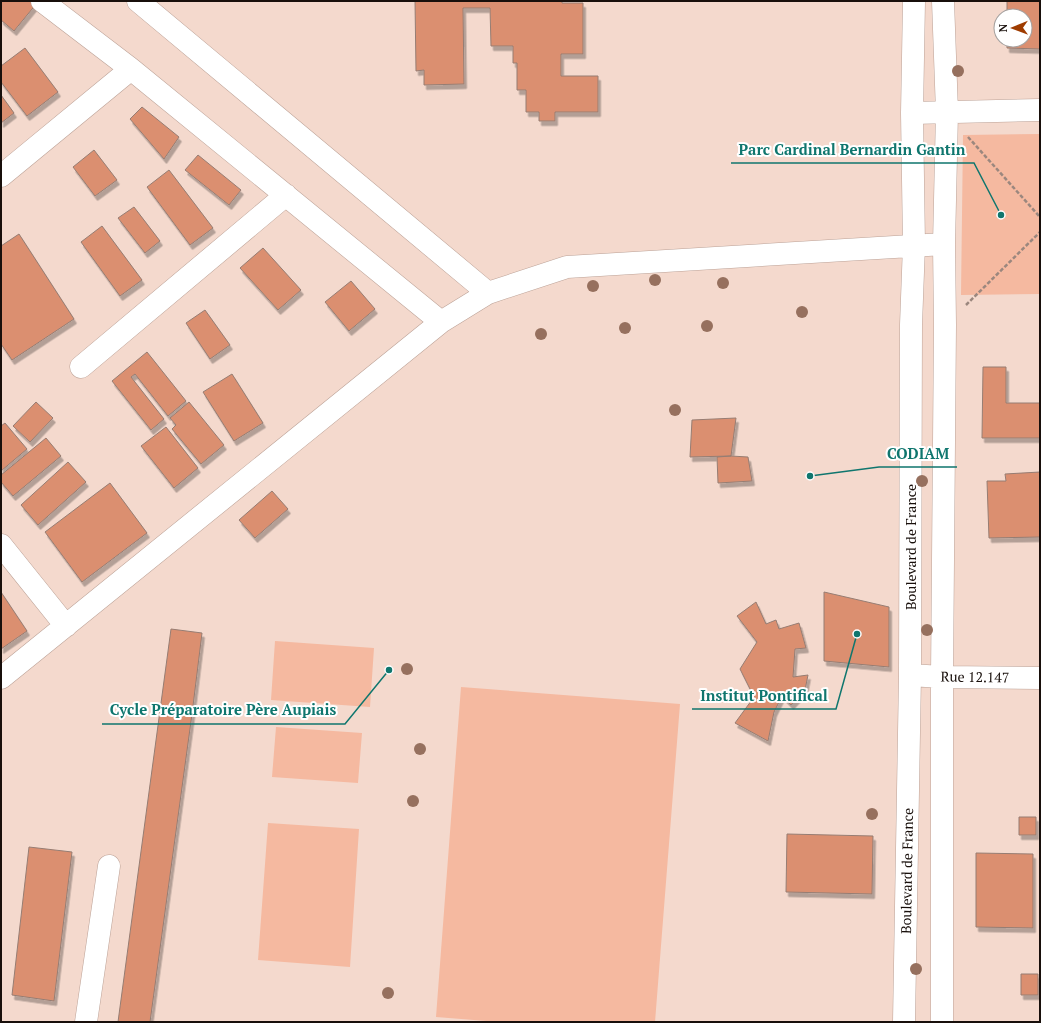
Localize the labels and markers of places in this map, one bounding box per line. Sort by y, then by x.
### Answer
callout: Parc Cardinal Bernardin Gantin [731,136,974,163]
callout: CODIAM [879,440,957,467]
callout: Institut Pontifical [692,682,836,709]
callout: Cycle Préparatoire Père Aupiais [102,697,345,724]

